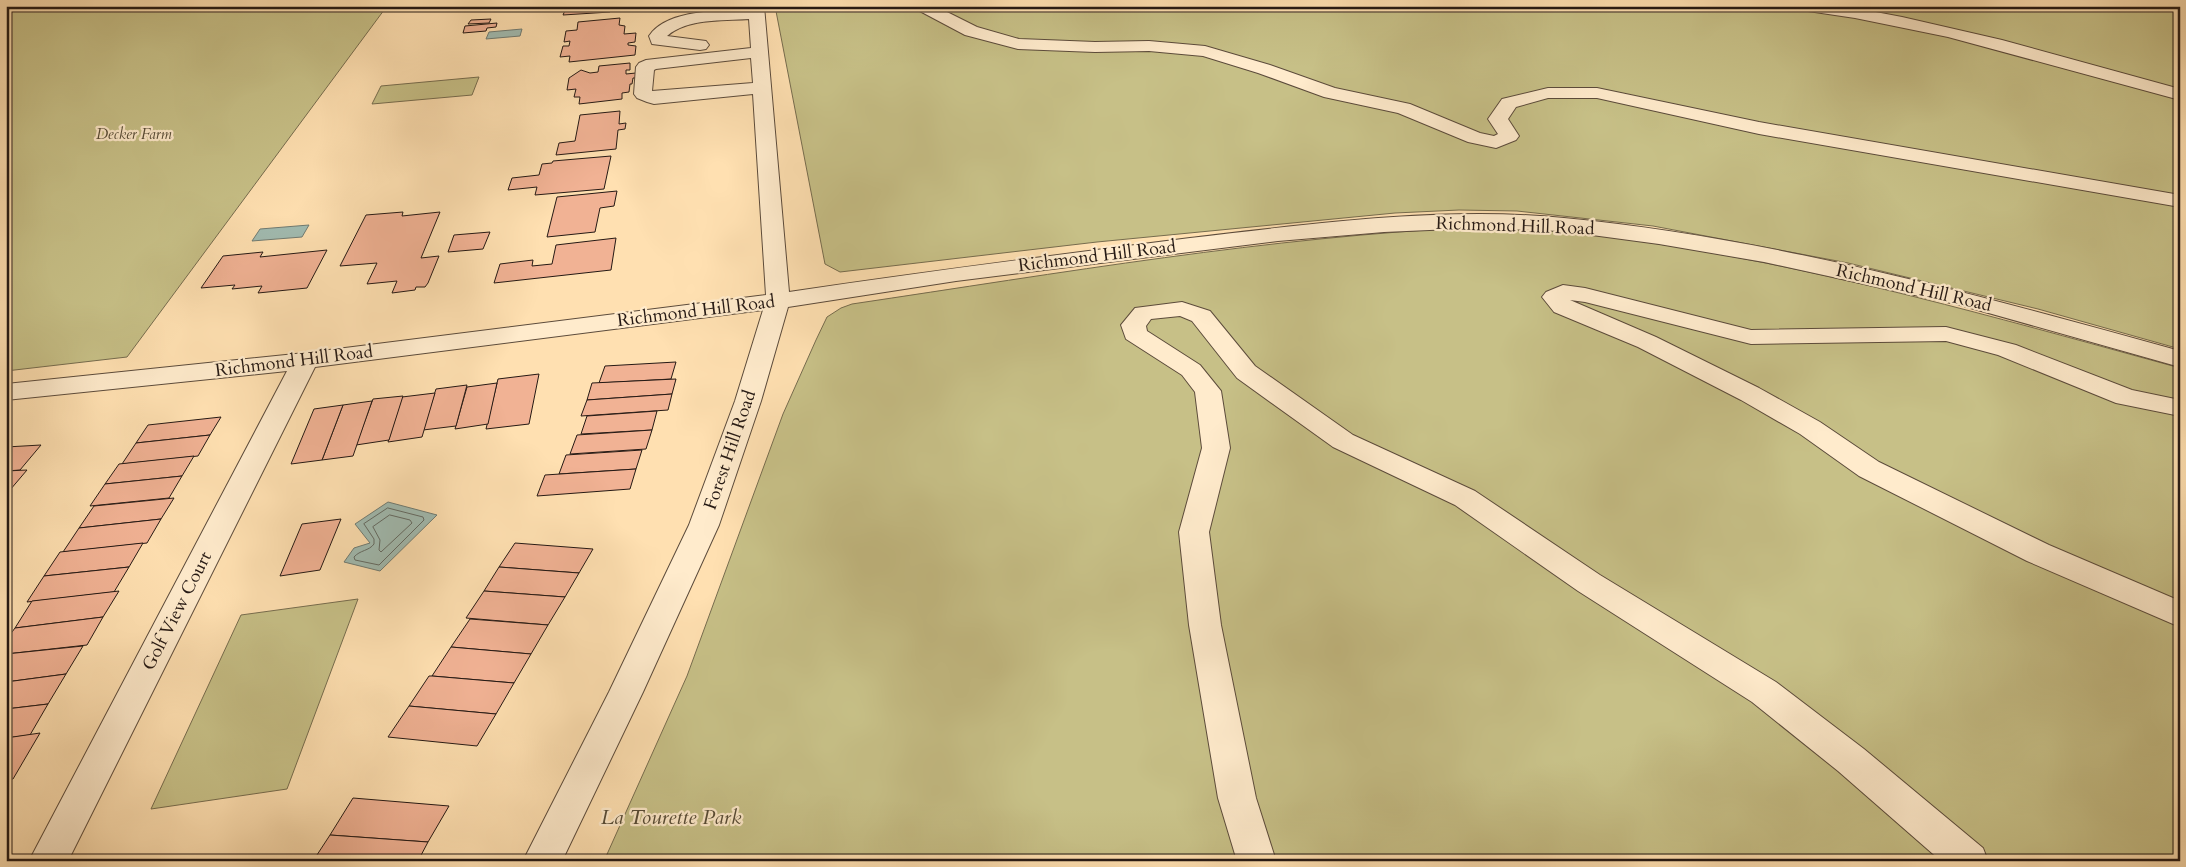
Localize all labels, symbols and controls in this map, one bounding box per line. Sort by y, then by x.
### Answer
park label: Decker Farm [96,124,173,144]
street label: Richmond Hill Road [1435,211,1595,241]
street label: Richmond Hill Road [1017,234,1178,278]
street label: Richmond Hill Road [1834,258,1995,318]
street label: Richmond Hill Road [616,289,777,333]
street label: Richmond Hill Road [214,339,375,383]
street label: Forest Hill Road [698,386,762,513]
street label: Golf View Court [136,547,218,675]
park label: La Tourette Park [601,803,742,832]

